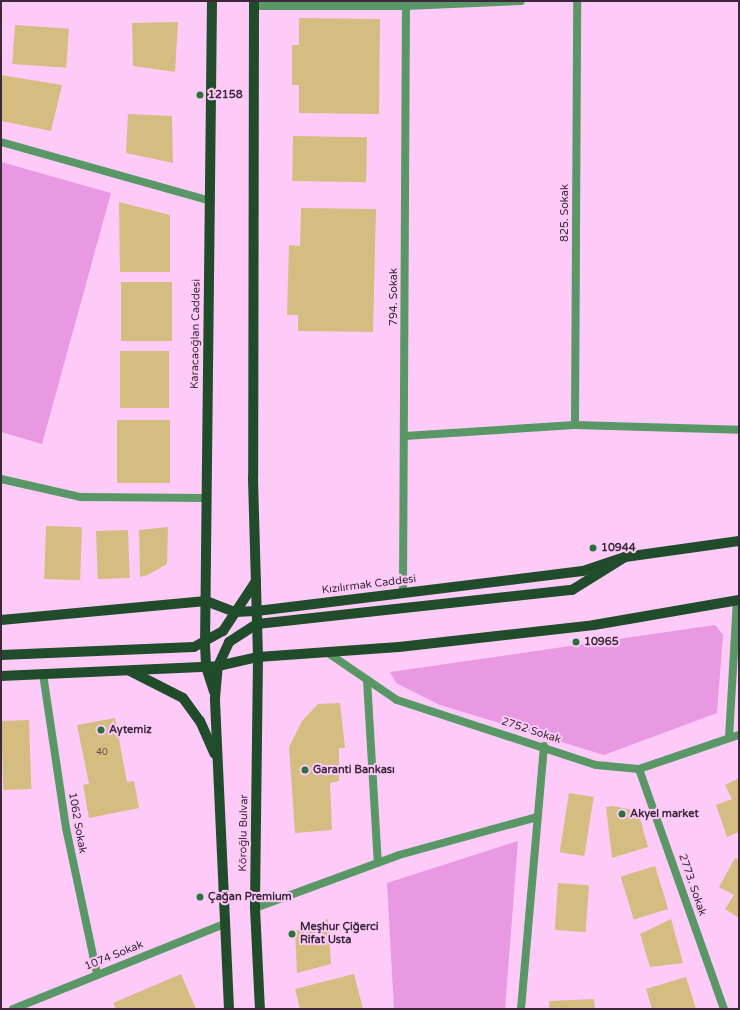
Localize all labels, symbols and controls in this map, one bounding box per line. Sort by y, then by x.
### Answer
place label: 12158 [208,88,243,102]
marker: 12158 [195,90,205,100]
street label: 825. Sokak [558,184,572,242]
street label: 794. Sokak [387,268,401,326]
street label: Karacaoğlan Caddesi [188,279,204,389]
place label: 10944 [601,541,636,555]
marker: 10944 [588,543,598,553]
street label: Kızılırmak Caddesi [321,573,417,597]
place label: 10965 [584,635,619,649]
marker: 10965 [571,637,581,647]
street label: 2752 Sokak [499,715,563,747]
place label: Aytemiz [109,723,152,737]
marker: Aytemiz [96,725,106,735]
house number: 40 [96,748,108,758]
place label: Garanti Bankası [313,763,395,777]
marker: Garanti Bankası [300,765,310,775]
street label: 1062 Sokak [65,791,89,855]
street label: Köroğlu Bulvar [237,794,251,872]
place label: Akyel market [630,807,699,821]
marker: Akyel market [617,809,627,819]
street label: 2773. Sokak [675,852,709,918]
place label: Çağan Premium [208,890,292,904]
marker: Çağan Premium [195,892,205,902]
place label: Meşhur Çiğerci Rifat Usta [300,921,379,947]
marker: Meşhur Çiğerci Rifat Usta [287,929,297,939]
street label: 1074 Sokak [83,938,145,974]

